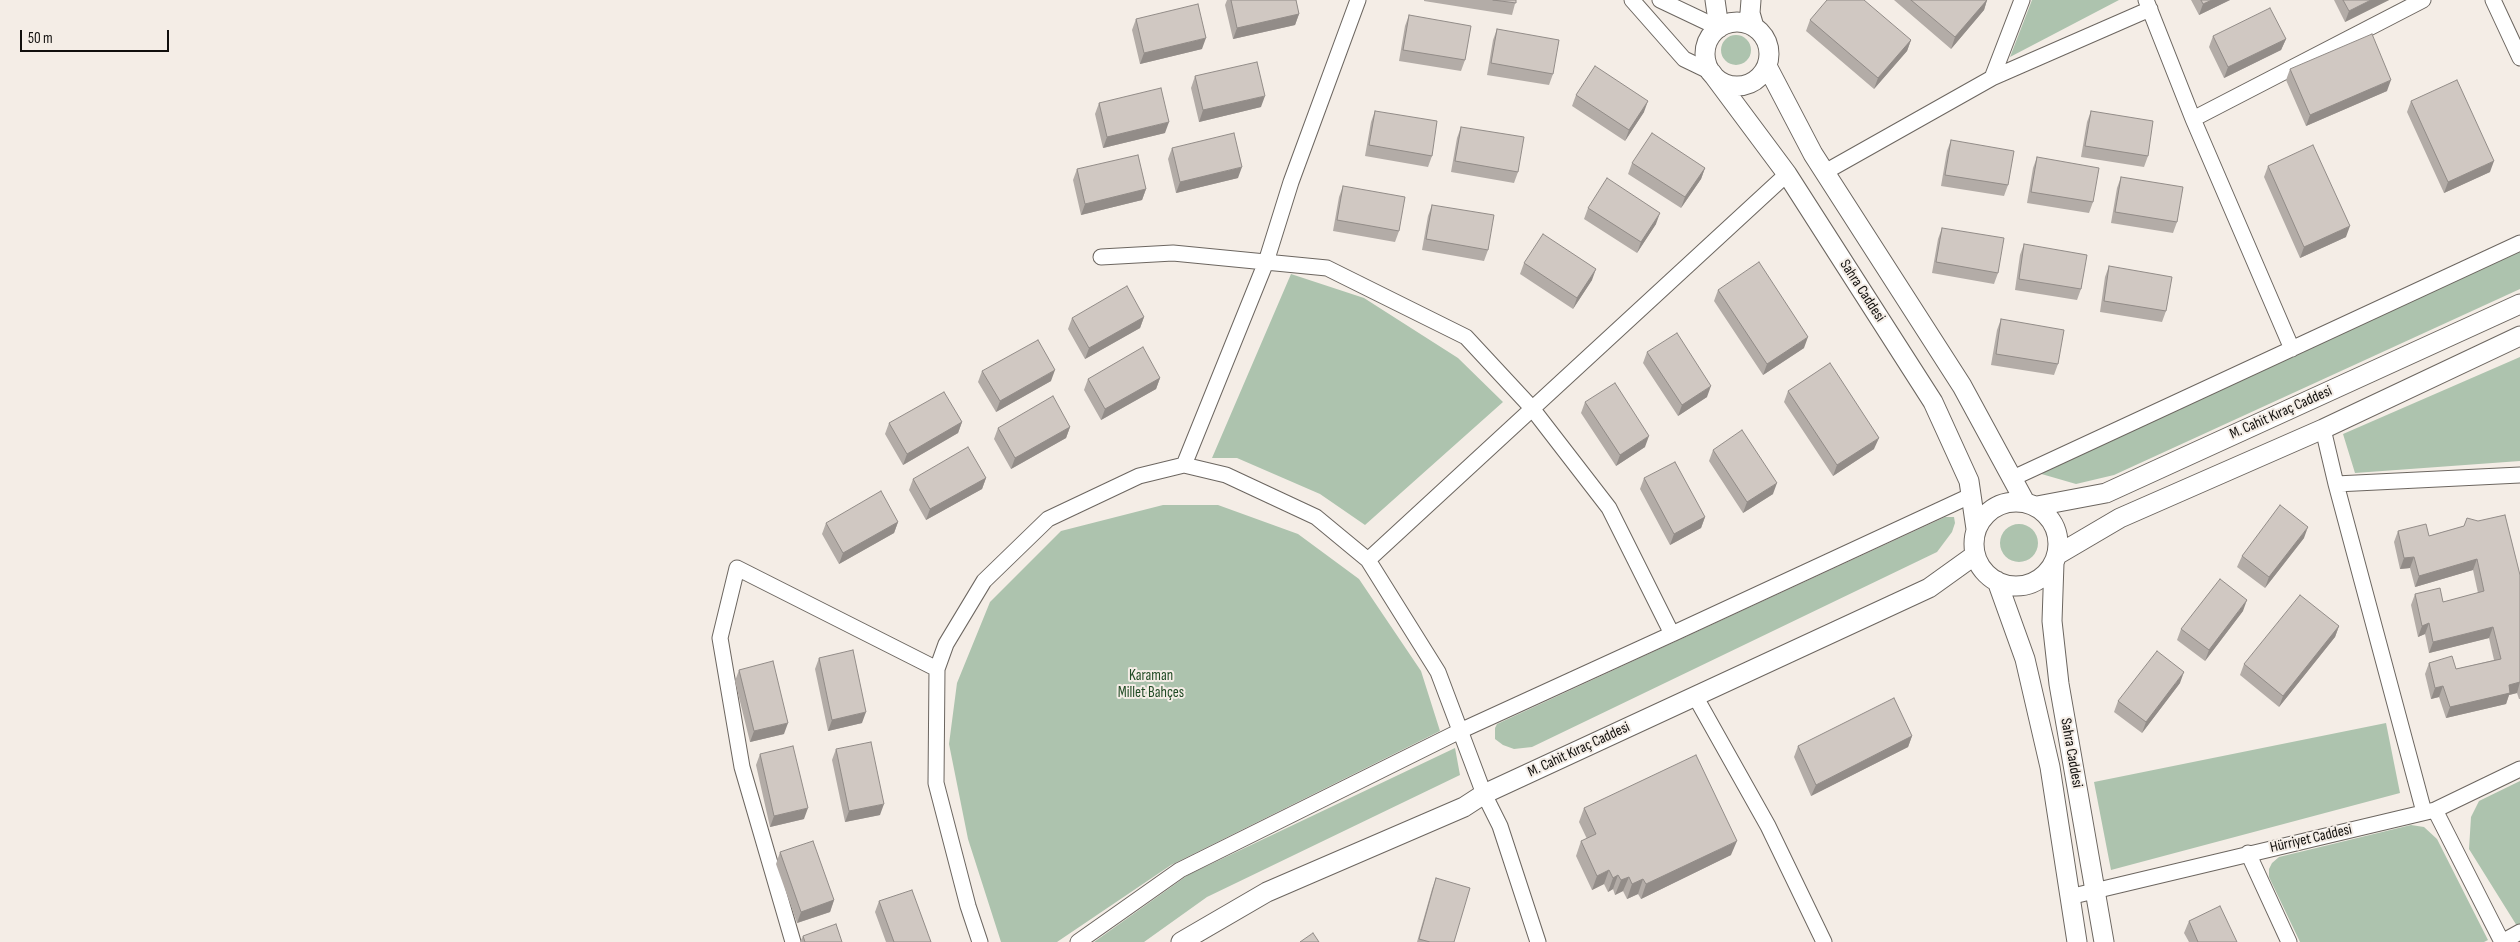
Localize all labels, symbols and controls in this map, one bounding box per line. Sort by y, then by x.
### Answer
scale bar [22,20,171,52]
text: 50 m [28,29,53,48]
street label: Sahra Caddesi [1835,257,1889,325]
street label: M. Cahit Kıraç Caddesi [2227,382,2335,444]
park label: Karaman Millet Bahçes [1118,667,1184,702]
street label: Sahra Caddesi [2056,717,2086,789]
street label: M. Cahit Kıraç Caddesi [1525,719,1633,781]
street label: Hürriyet Caddesi [2268,821,2354,857]

